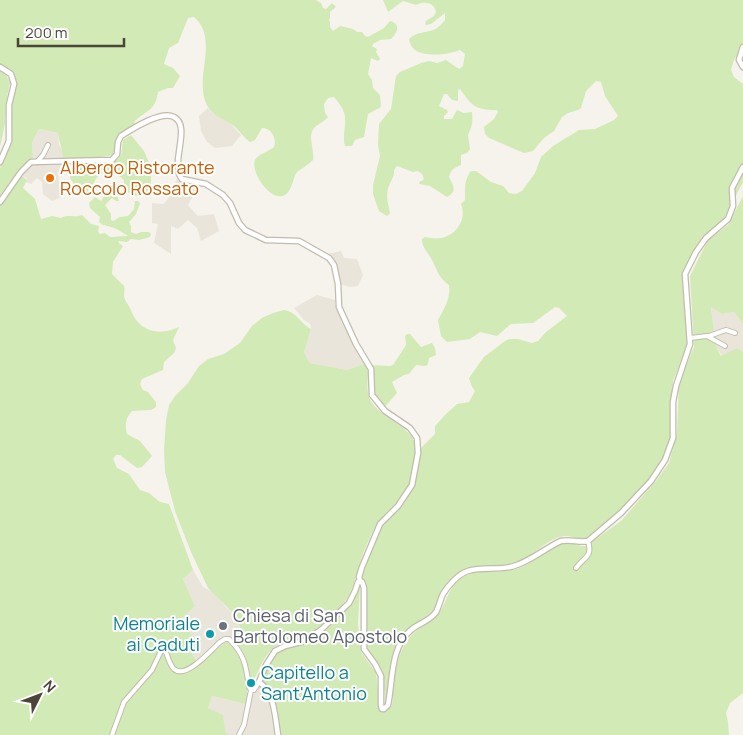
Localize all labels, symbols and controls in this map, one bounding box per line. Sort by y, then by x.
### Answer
scale bar [18,15,124,47]
text: 200 m [25,22,68,43]
place label: Albergo Ristorante Roccolo Rossato [60,155,215,200]
marker: Albergo Ristorante Roccolo Rossato [44,172,56,184]
place label: Chiesa di San Bartolomeo Apostolo [233,603,407,648]
place label: Memoriale ai Caduti [113,611,200,656]
marker: Chiesa di San Bartolomeo Apostolo [217,620,229,632]
marker: Memoriale ai Caduti [204,628,216,640]
place label: Capitello a Sant'Antonio [261,660,367,705]
north arrow [15,670,65,720]
text: N [40,676,60,696]
marker: Capitello a Sant'Antonio [245,677,257,689]

